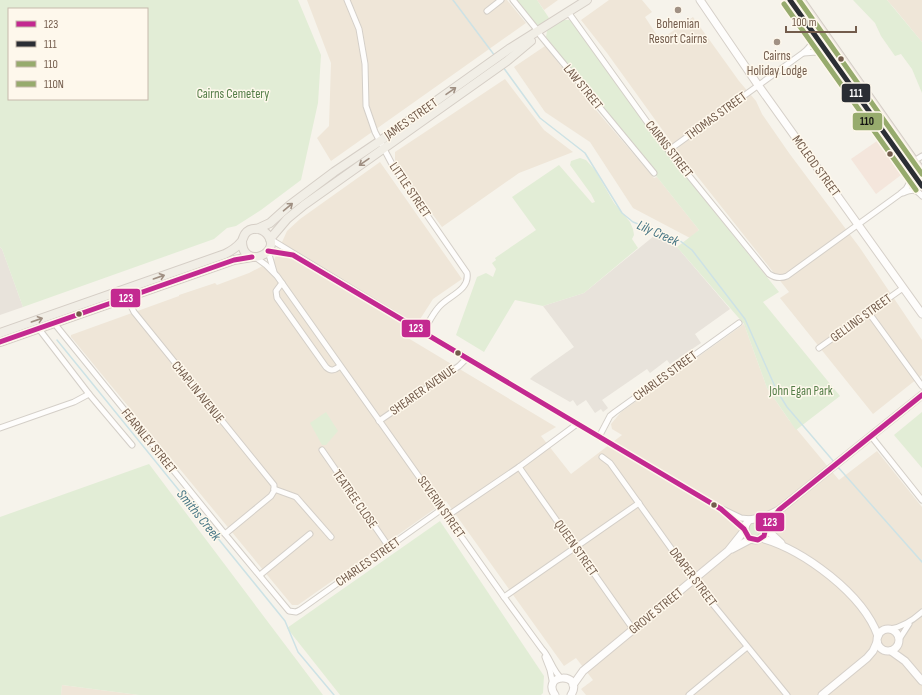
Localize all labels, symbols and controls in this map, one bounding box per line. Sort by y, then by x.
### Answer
marker: Bohemian Resort Cairns [673,5,683,15]
legend [8,8,148,100]
scale bar [786,8,856,34]
text: 100 m [792,15,817,30]
place label: Bohemian Resort Cairns [649,16,708,47]
text: 123 [44,17,58,32]
text: 111 [44,37,57,52]
marker: Cairns Holiday Lodge [772,37,782,47]
place label: Cairns Holiday Lodge [747,48,807,79]
unlabelled marker [836,54,846,64]
text: 110 [44,57,58,72]
street label: LAW STREET [560,61,606,113]
text: 110N [44,77,64,92]
line badge: 111 [841,83,871,103]
park label: Cairns Cemetery [197,86,269,102]
one-way arrow [445,87,456,95]
text: 111 [850,87,863,100]
street label: THOMAS STREET [682,88,750,144]
street label: JAMES STREET [380,95,441,144]
line badge: 110 [852,112,883,131]
text: 110 [860,115,874,128]
street label: CAIRNS STREET [642,117,696,181]
street label: MCLEOD STREET [788,132,844,200]
unlabelled marker [885,149,895,159]
one-way arrow [359,158,370,167]
street label: LITTLE STREET [386,159,434,221]
one-way arrow [283,203,293,212]
water label: Lily Creek [634,216,682,250]
one-way arrow [153,272,165,280]
line badge: 123 [110,288,141,308]
street label: GELLING STREET [827,290,895,346]
text: 123 [119,292,133,305]
unlabelled marker [74,309,84,319]
one-way arrow [30,315,42,323]
line badge: 123 [401,319,431,338]
text: 123 [409,322,423,335]
street label: CHARLES STREET [630,347,700,405]
unlabelled marker [453,348,463,358]
street label: CHAPLIN AVENUE [168,358,228,426]
street label: SHEARER AVENUE [387,361,459,419]
park label: John Egan Park [768,383,833,399]
street label: FEARNLEY STREET [118,405,180,477]
street label: TEATREE CLOSE [329,467,381,531]
street label: SEVERIN STREET [414,473,468,541]
water label: Smiths Creek [173,486,225,545]
unlabelled marker [709,500,719,510]
line badge: 123 [755,512,785,532]
text: 123 [763,516,777,529]
street label: QUEEN STREET [551,517,601,579]
street label: CHARLES STREET [333,534,403,590]
street label: DRAPER STREET [666,544,720,610]
street label: GROVE STREET [626,584,686,638]

